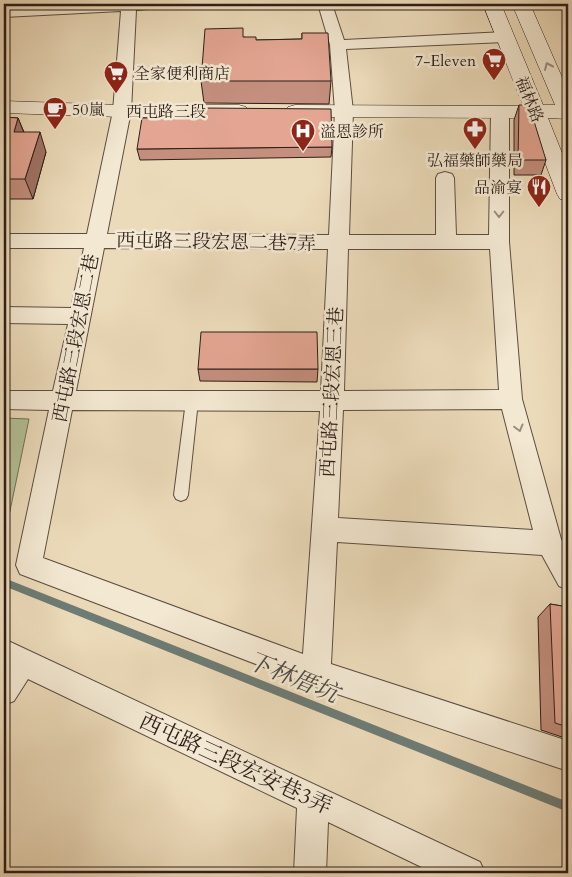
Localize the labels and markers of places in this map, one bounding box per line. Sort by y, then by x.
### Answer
supermarket icon: 7-Eleven [481,47,507,81]
place label: 7-Eleven [415,50,476,72]
supermarket icon: 全家便利商店 [103,60,129,94]
place label: 全家便利商店 [134,63,230,85]
cafe icon: 50嵐 [42,96,68,130]
place label: 50嵐 [72,99,104,121]
pharmacy icon: 弘福藥師藥局 [462,116,488,150]
hospital icon: 溢恩診所 [290,118,316,152]
place label: 溢恩診所 [320,121,384,143]
place label: 弘福藥師藥局 [427,150,523,172]
restaurant icon: 品渝宴 [526,174,552,208]
place label: 品渝宴 [474,177,522,199]

